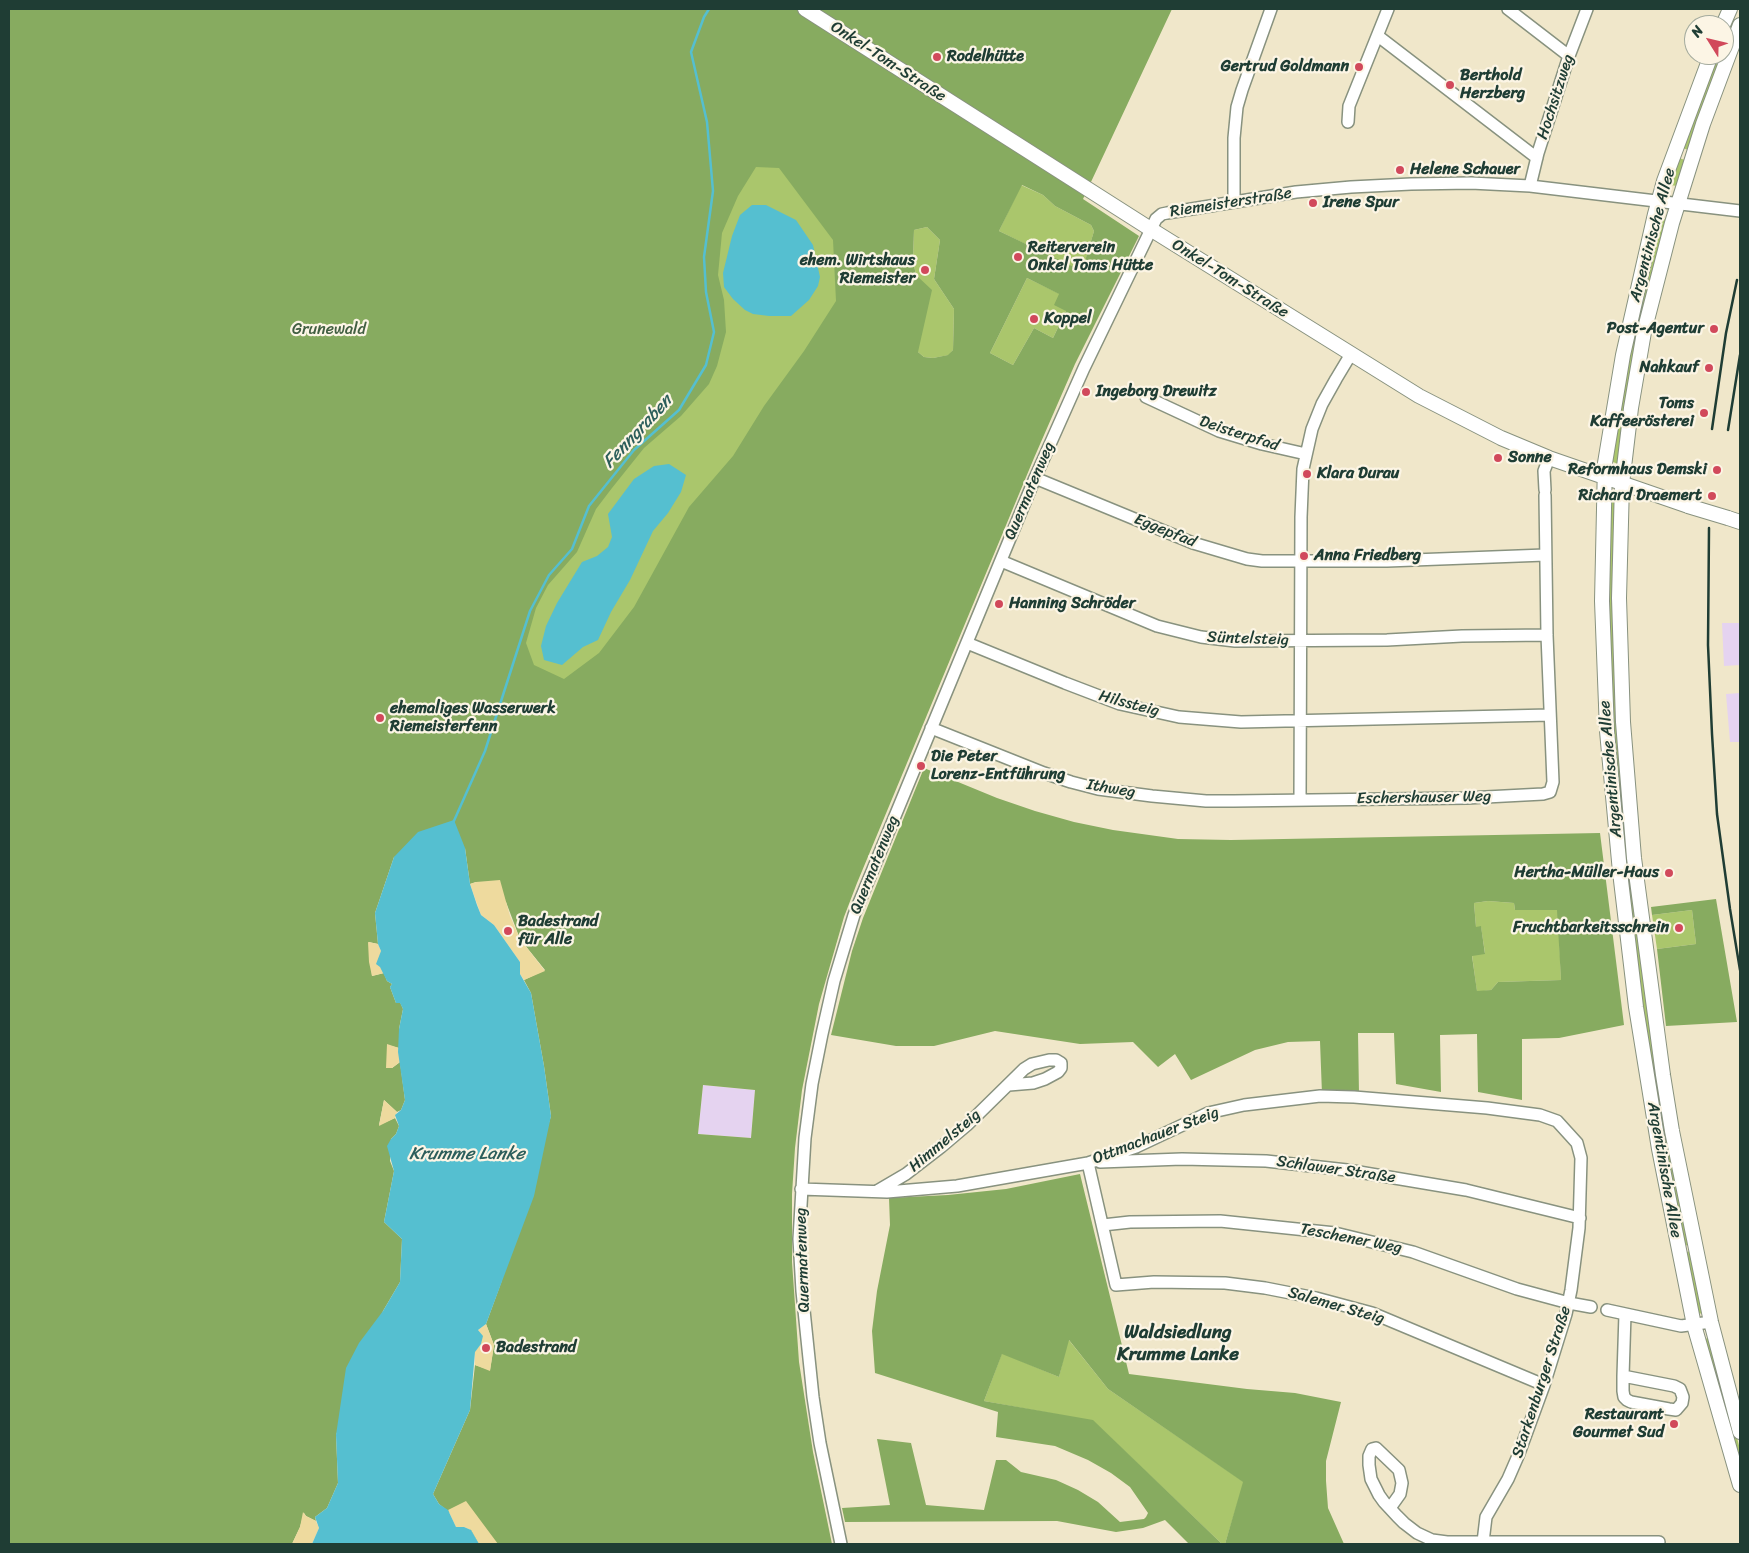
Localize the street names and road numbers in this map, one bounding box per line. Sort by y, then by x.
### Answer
street label: Onkel-Tom-Straße [827,17,949,107]
street label: Hochsitzweg [1533,52,1579,142]
street label: Argentinische Allee [1626,166,1680,304]
street label: Riemeisterstraße [1169,184,1293,222]
street label: Onkel-Tom-Straße [1168,235,1292,323]
street label: Deisterpfad [1197,412,1281,456]
street label: Quermatenweg [1001,439,1059,543]
street label: Eggepfad [1131,510,1199,552]
street label: Süntelsteig [1207,628,1289,650]
street label: Hilssteig [1097,687,1161,721]
street label: Argentinische Allee [1595,699,1627,839]
street label: Ithweg [1085,775,1137,803]
street label: Eschershauser Weg [1356,787,1492,809]
street label: Quermatenweg [846,813,904,917]
street label: Argentinische Allee [1643,1100,1685,1240]
street label: Ottmachauer Steig [1090,1103,1222,1169]
street label: Himmelsteig [905,1105,985,1177]
street label: Schlawer Straße [1275,1152,1397,1188]
street label: Quermatenweg [792,1207,814,1313]
street label: Teschener Weg [1298,1220,1404,1258]
street label: Salemer Steig [1286,1283,1386,1329]
street label: Starkenburger Straße [1508,1304,1576,1460]

